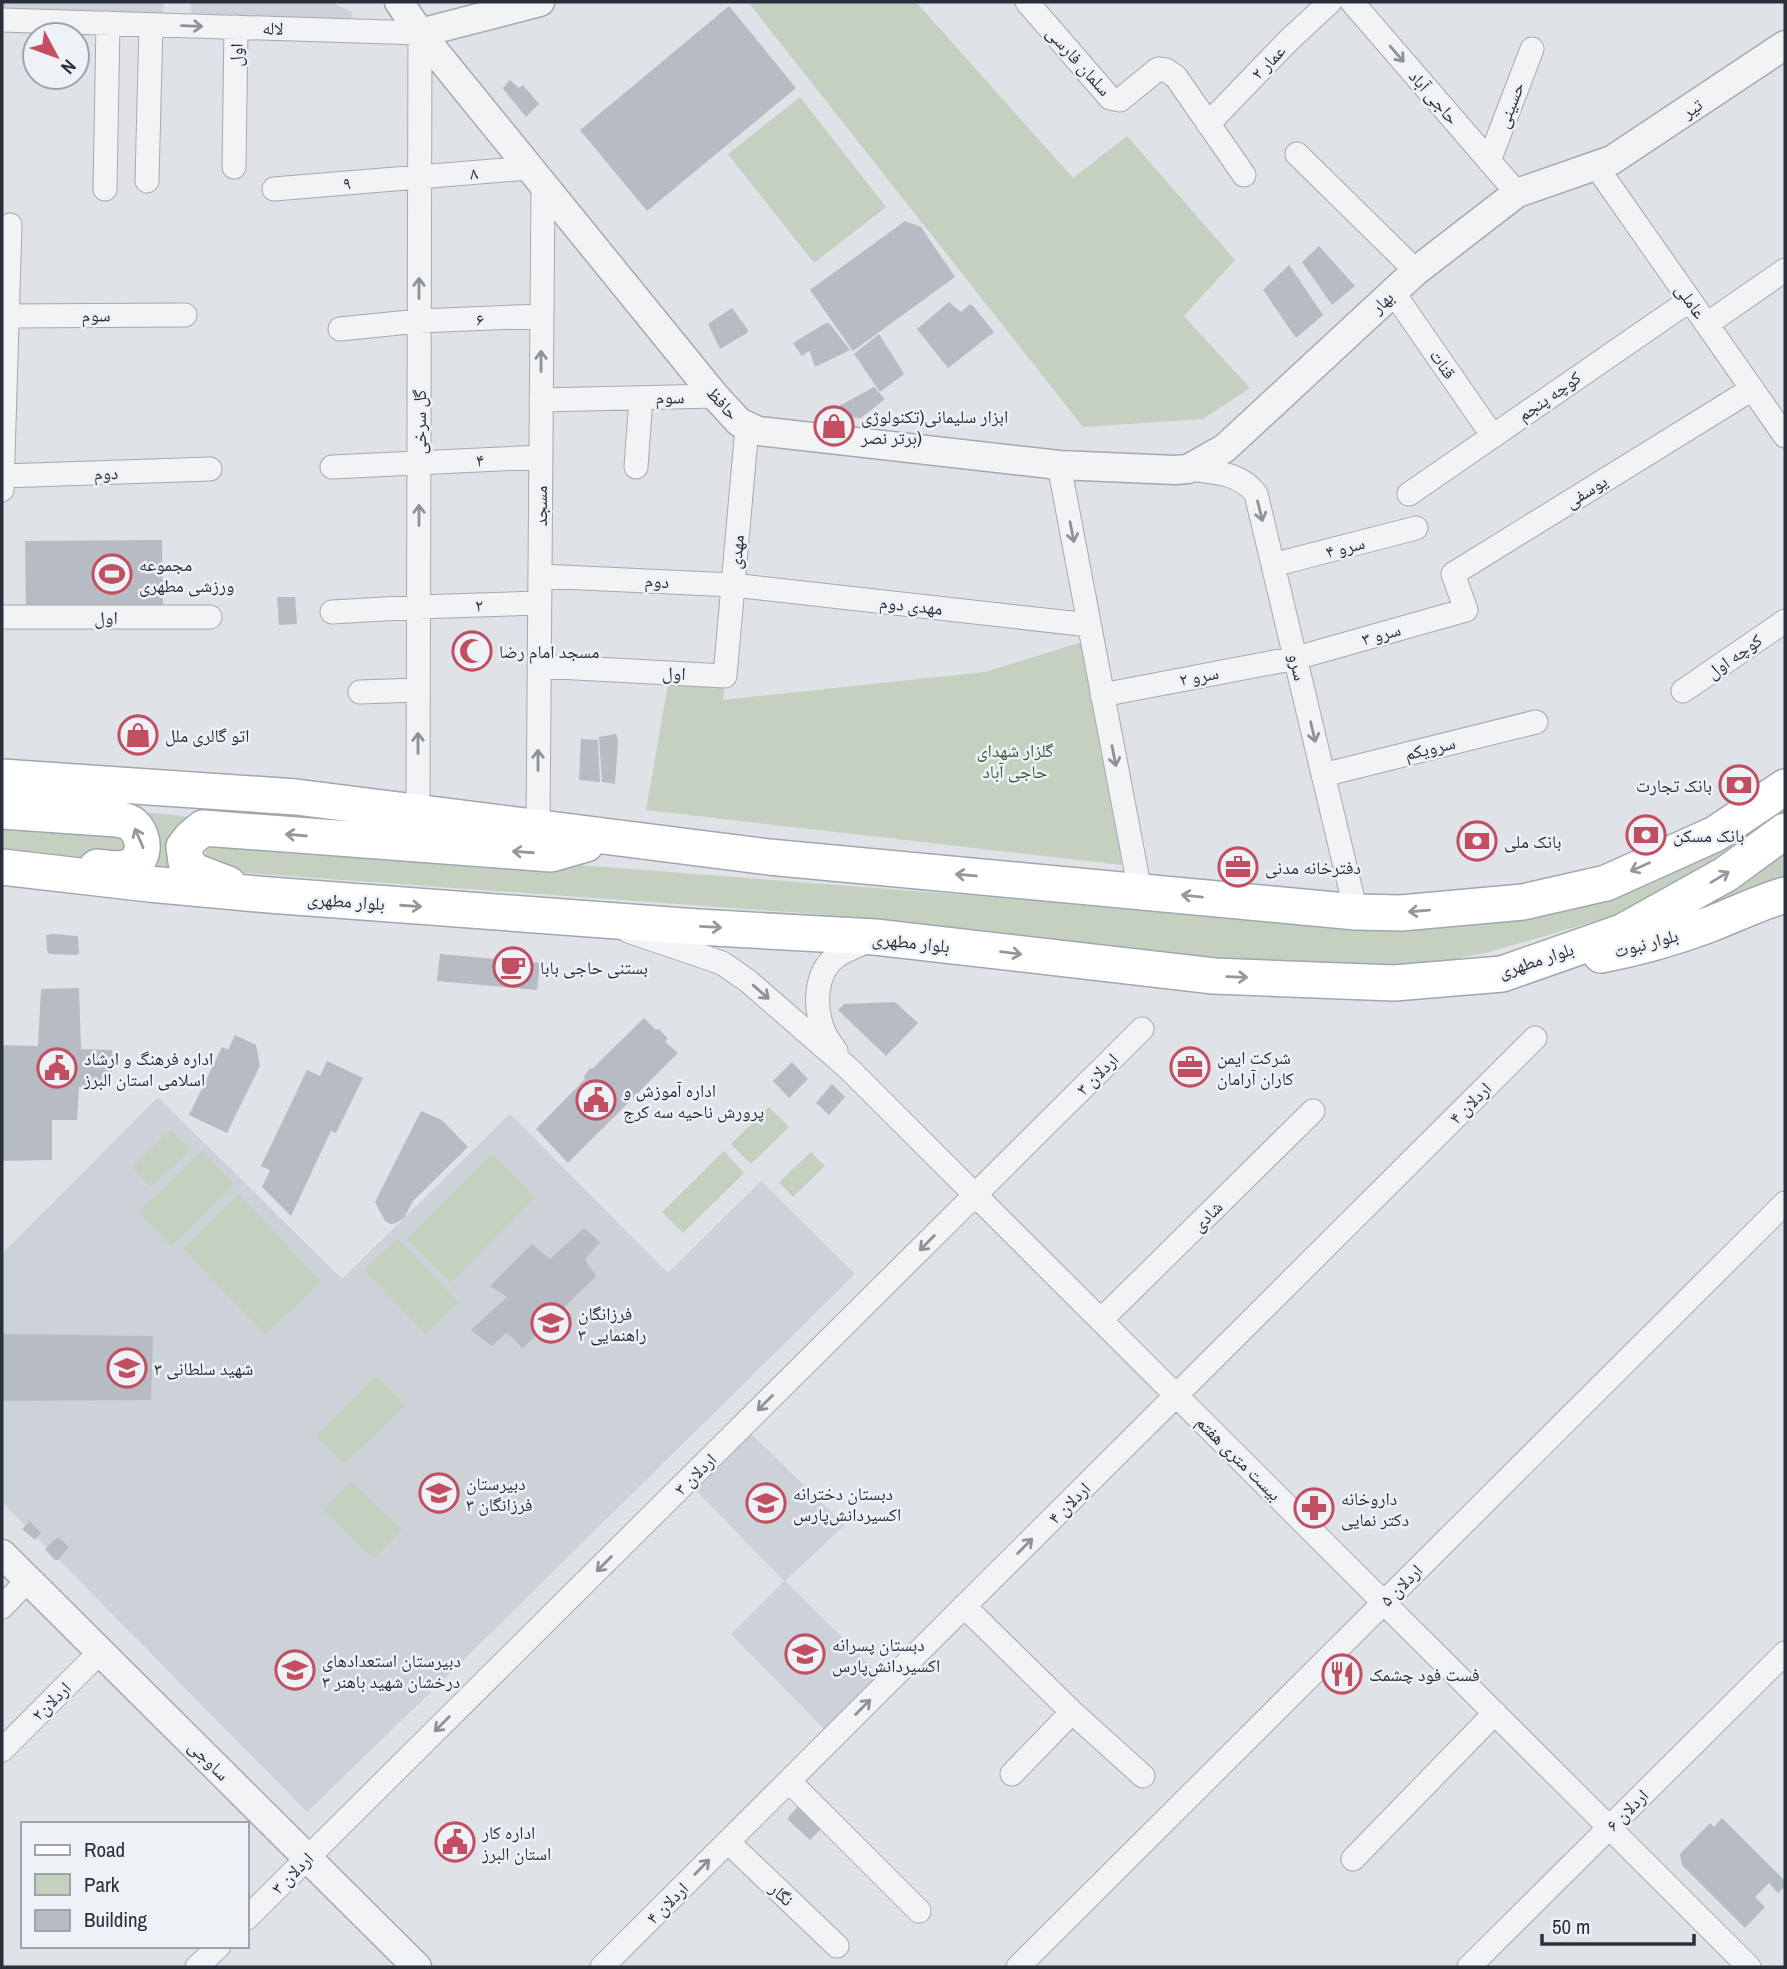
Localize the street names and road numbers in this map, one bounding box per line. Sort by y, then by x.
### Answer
street label: لاله [262,15,284,41]
street label: سلمان فارسی [1041,21,1117,101]
street label: عمار ۲ [1245,39,1291,85]
street label: اول [223,43,249,67]
street label: حاجی آباد [1403,64,1465,130]
street label: حسینی [1490,78,1530,132]
street label: تیر [1676,92,1707,124]
street label: ۸ [469,160,479,186]
street label: ۹ [342,170,352,196]
street label: عاملی [1670,278,1712,324]
street label: بهار [1364,285,1399,320]
street label: سوم [81,302,111,328]
street label: ۶ [476,306,484,332]
street label: قنات [1424,344,1462,384]
street label: کوچه پنجم [1512,365,1586,427]
street label: حافظ [701,381,745,425]
street label: سوم [655,384,685,410]
street label: گل سرخی [407,389,432,455]
street label: ۴ [475,447,485,473]
street label: دوم [93,460,119,486]
street label: یوسفی [1560,468,1612,514]
street label: مسجد [528,486,553,526]
street label: سرو ۴ [1323,530,1367,564]
street label: مهدی [722,534,750,570]
street label: دوم [644,568,670,594]
street label: مهدی دوم [878,589,944,621]
street label: ۲ [475,592,483,618]
street label: اول [94,605,118,630]
street label: سرو ۳ [1358,617,1404,651]
street label: کوچه اول [1701,627,1767,684]
street label: سرو [1283,651,1313,683]
street label: اول [662,660,686,686]
street label: سرو ۲ [1177,660,1221,692]
street label: سرویکم [1402,730,1458,766]
street label: بلوار مطهری [306,886,386,916]
street label: بلوار نبوت [1611,922,1681,964]
street label: بلوار مطهری [871,925,951,959]
street label: بلوار مطهری [1495,936,1577,984]
street label: اردلان ۳ [1070,1047,1124,1101]
street label: اردلان ۴ [1443,1076,1497,1130]
street label: شادی [1186,1195,1228,1237]
street label: بیست متری هفتم [1191,1410,1287,1506]
street label: اردلان ۳ [668,1447,722,1501]
street label: اردلان ۴ [1042,1476,1096,1530]
street label: اردلان ۵ [1374,1558,1428,1612]
street label: اردلان۲ [26,1676,76,1726]
street label: ساوجی [183,1734,235,1786]
street label: اردلان ۶ [1600,1783,1654,1837]
street label: اردلان ۳ [265,1846,319,1900]
street label: اردلان ۴ [640,1876,694,1930]
street label: نگار [764,1876,800,1912]

